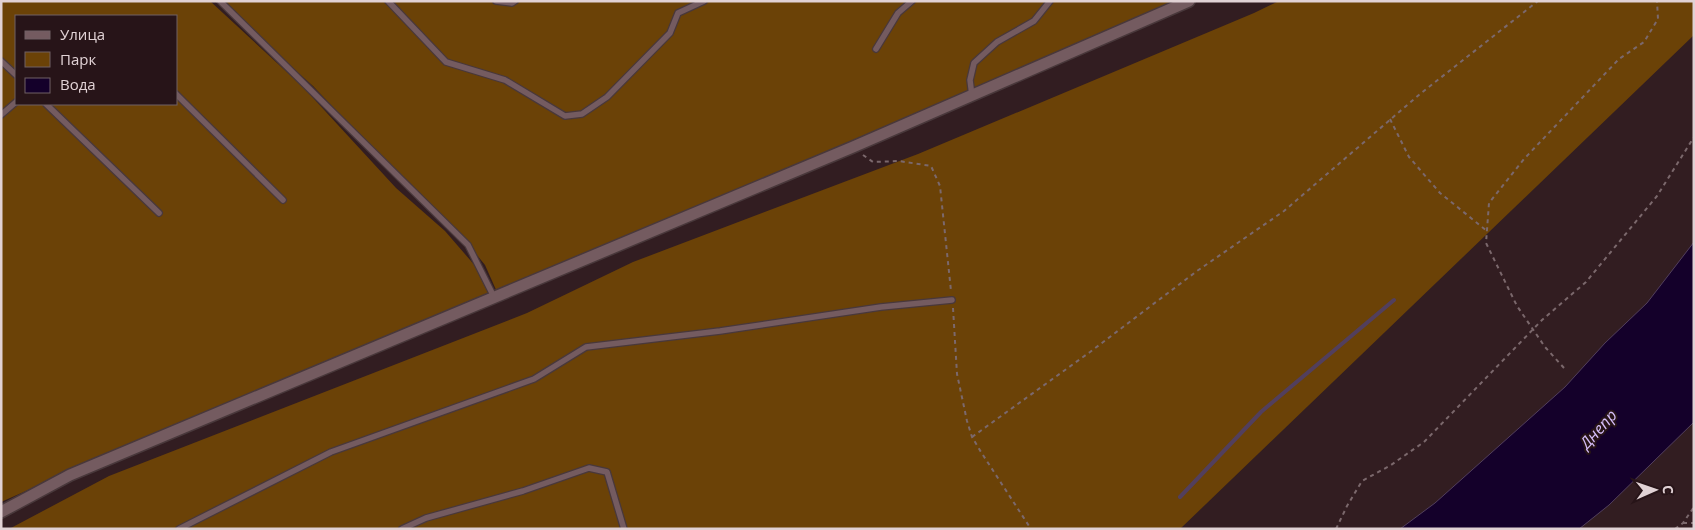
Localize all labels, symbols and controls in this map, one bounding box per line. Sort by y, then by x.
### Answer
legend [15,15,178,105]
text: Улица [60,24,105,44]
text: Парк [60,49,96,69]
text: Вода [60,74,96,94]
water label: Днепр [1573,405,1622,455]
north arrow [1630,465,1680,515]
text: С [1659,485,1678,494]

